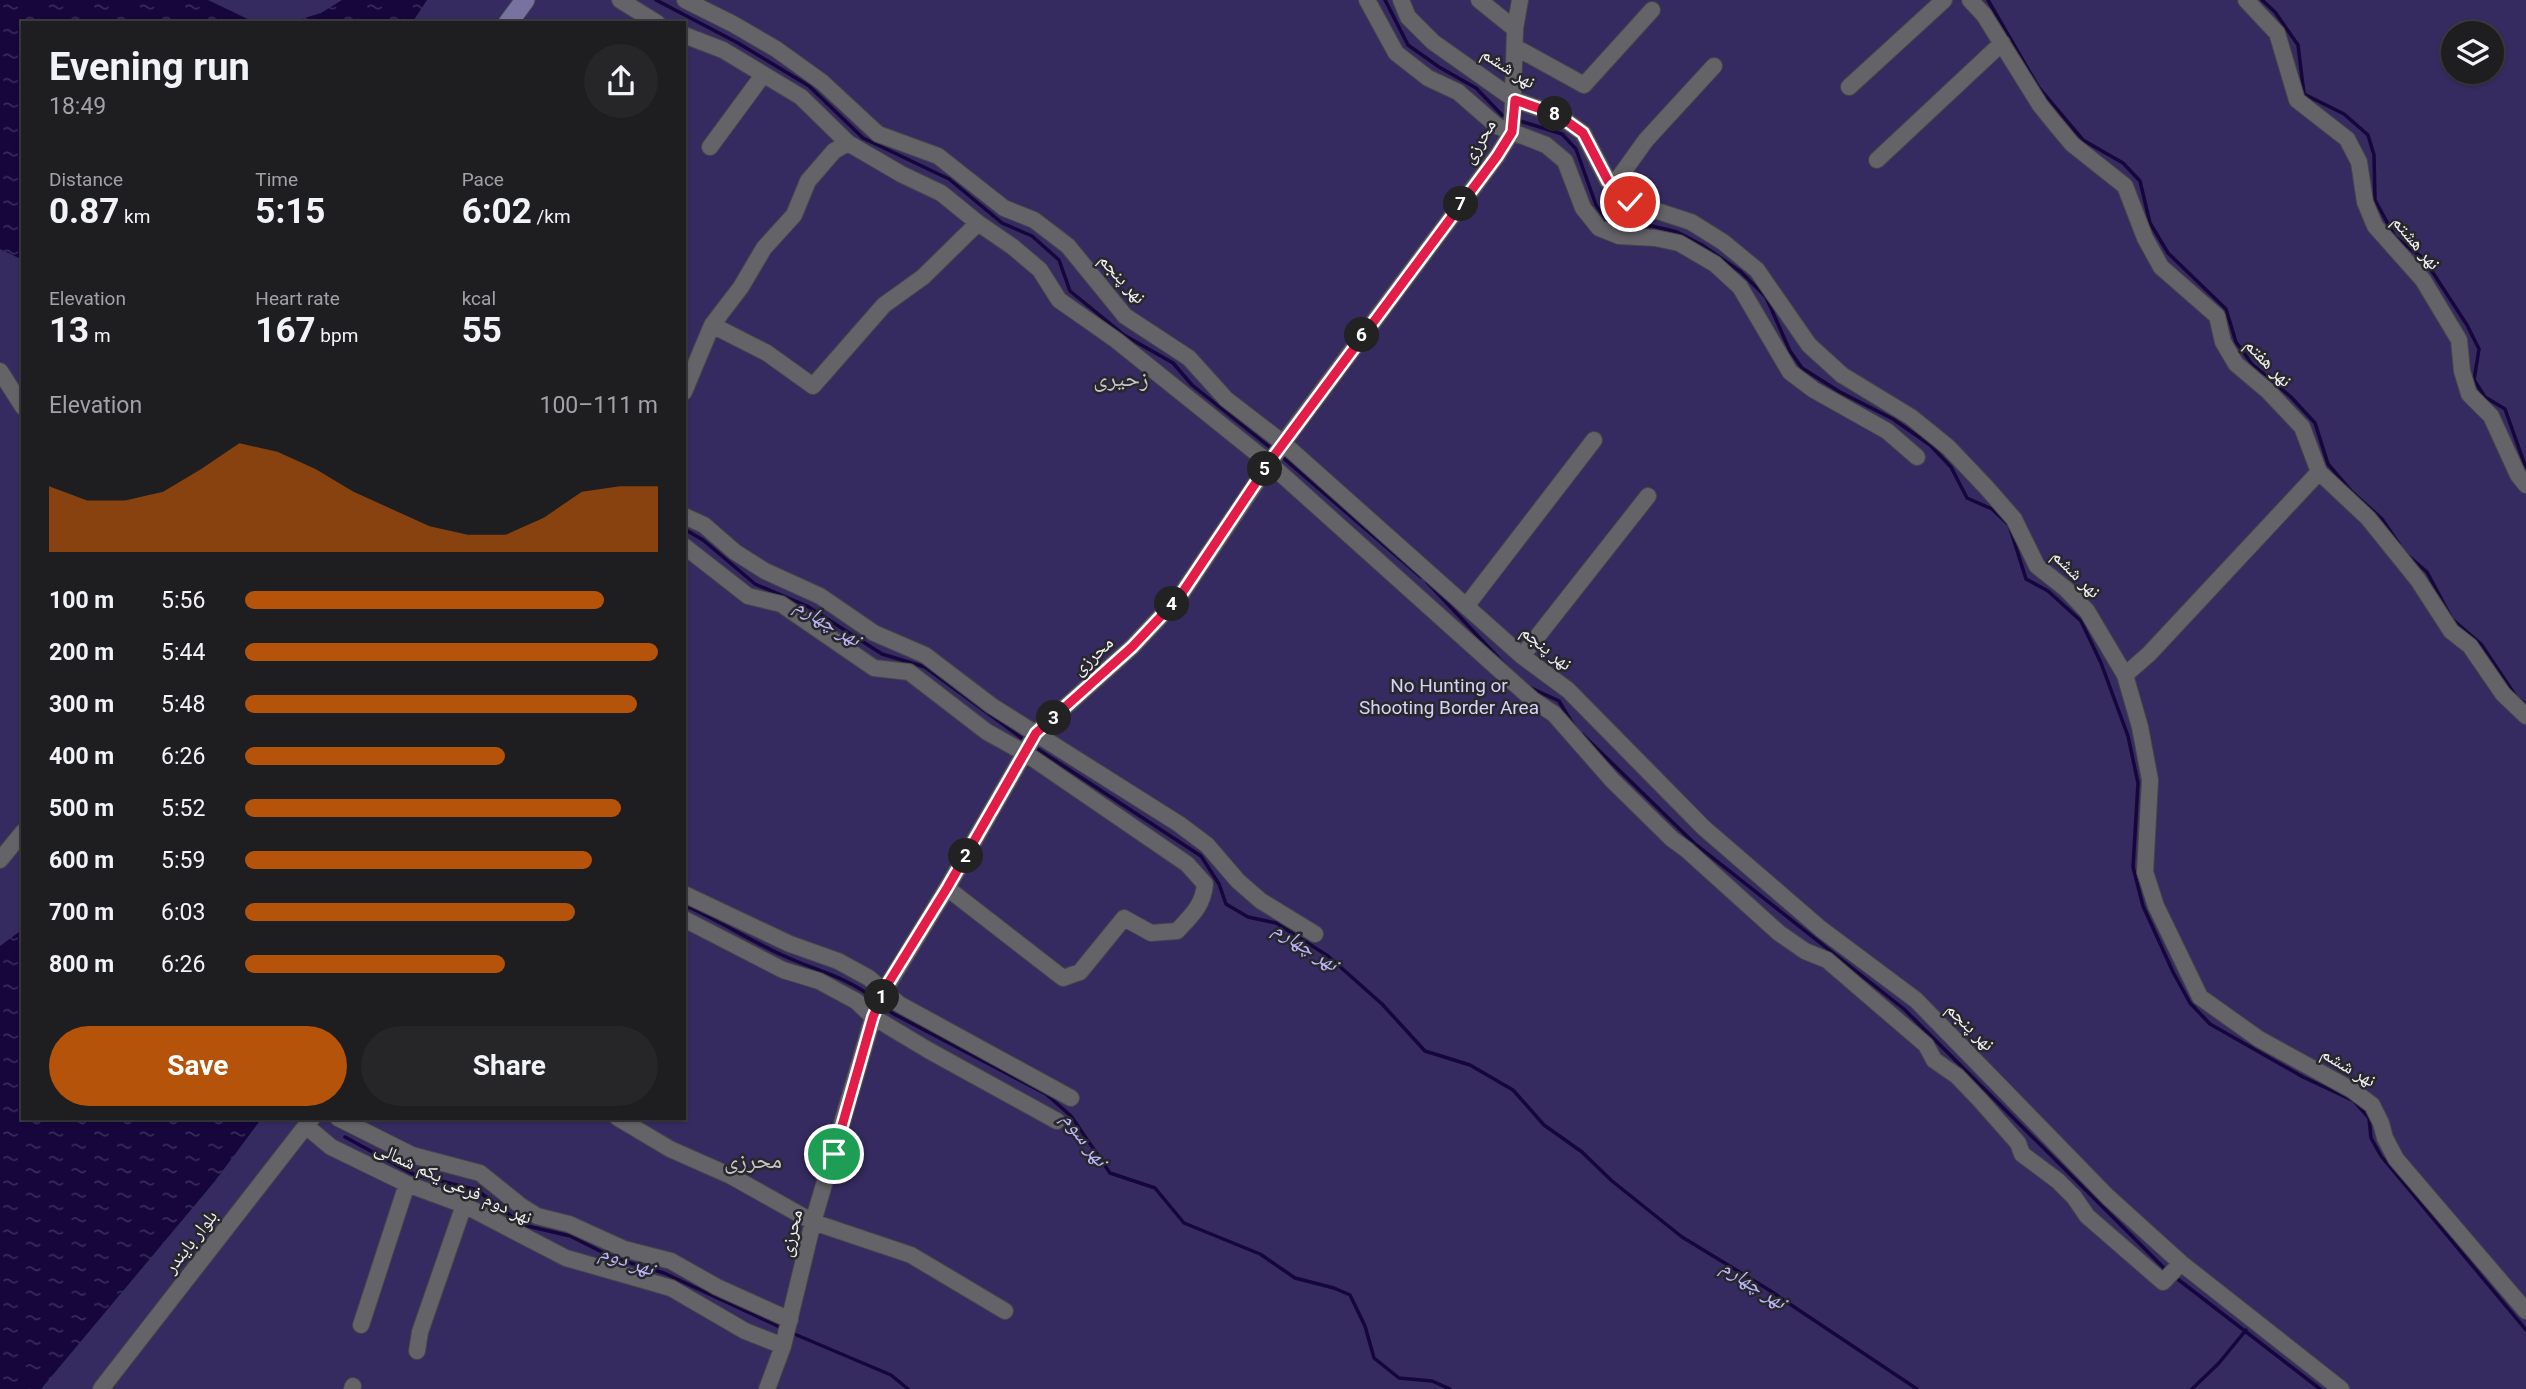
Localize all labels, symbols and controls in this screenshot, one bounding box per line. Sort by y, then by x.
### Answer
map controls [2441,21,2504,84]
button: layers [2441,21,2504,84]
street label: نهر ششم [1477,41,1540,94]
button: share [584,44,658,118]
text: Evening run [49,45,250,89]
text: 18:49 [49,93,106,120]
pin: 8 [1538,96,1572,132]
text: 8 [1549,102,1560,125]
street label: محرزی [1456,115,1501,168]
text: Distance [49,168,123,191]
text: Time [255,168,298,191]
text: Pace [462,168,504,191]
pin [1600,172,1660,232]
icon: check [1611,183,1649,221]
pin: 7 [1444,186,1478,222]
text: 0.87 [49,191,119,232]
text: 5:15 [255,191,325,232]
text: 6:02 [462,191,532,232]
text: 7 [1455,192,1466,215]
text: km [119,205,150,228]
text: /km [532,205,571,228]
street label: نهر هشتم [2386,210,2446,275]
street label: نهر پنجم [1093,248,1151,309]
text: Elevation [49,287,126,310]
text: Heart rate [255,287,340,310]
text: kcal [462,287,496,310]
text: 13 [49,310,89,351]
text: 167 [255,310,316,351]
text: 55 [462,310,502,351]
pin: 6 [1344,318,1380,352]
text: 6 [1356,323,1367,346]
text: m [89,324,111,347]
text: bpm [316,324,358,347]
street label: نهر هفتم [2239,333,2297,392]
district label: زحیری [1093,365,1149,392]
text: Elevation [49,392,142,419]
text: 100–111 m [539,392,658,419]
pin: 5 [1248,452,1282,486]
text: 5 [1259,457,1270,480]
street label: نهر ششم [2047,544,2106,603]
pin: 4 [1154,586,1190,622]
text: 100 m [49,587,114,614]
text: 5:56 [161,587,205,614]
text: 4 [1166,592,1177,615]
water label: نهر چهارم [790,593,868,655]
street label: نهر پنجم [1516,620,1577,676]
street label: محرزی [1067,631,1118,680]
text: 200 m [49,639,114,666]
text: 5:44 [161,639,205,666]
park label: No Hunting or Shooting Border Area [1359,674,1539,719]
text: 300 m [49,691,114,718]
text: 5:48 [161,691,205,718]
pin: 3 [1036,700,1072,736]
text: 3 [1048,706,1059,729]
text: 400 m [49,743,114,770]
text: 6:26 [161,743,205,770]
text: 500 m [49,795,114,822]
text: 5:52 [161,795,205,822]
pin: 2 [948,838,984,874]
text: 2 [960,844,971,867]
text: 600 m [49,847,114,874]
text: 5:59 [161,847,205,874]
text: 700 m [49,899,114,926]
text: 6:03 [161,899,205,926]
water label: نهر چهارم [1268,916,1346,979]
text: 800 m [49,951,114,978]
text: 6:26 [161,951,205,978]
pin: 1 [864,979,900,1014]
text: 1 [876,985,887,1008]
street label: نهر پنجم [1941,997,2000,1056]
button: Save [49,1026,347,1106]
button: Share [361,1026,658,1106]
street label: نهر ششم [2317,1041,2380,1093]
water label: نهر سوم [1055,1107,1115,1175]
pin [804,1124,864,1184]
icon: arrive [815,1135,853,1173]
street label: نهر دوم فرعی یکم شمالی [371,1136,536,1231]
district label: محرزی [724,1147,782,1174]
street label: بلوار بایندر [158,1205,222,1278]
street label: محرزی [774,1207,807,1259]
water label: نهر دوم [596,1240,661,1284]
water label: نهر چهارم [1716,1254,1794,1317]

